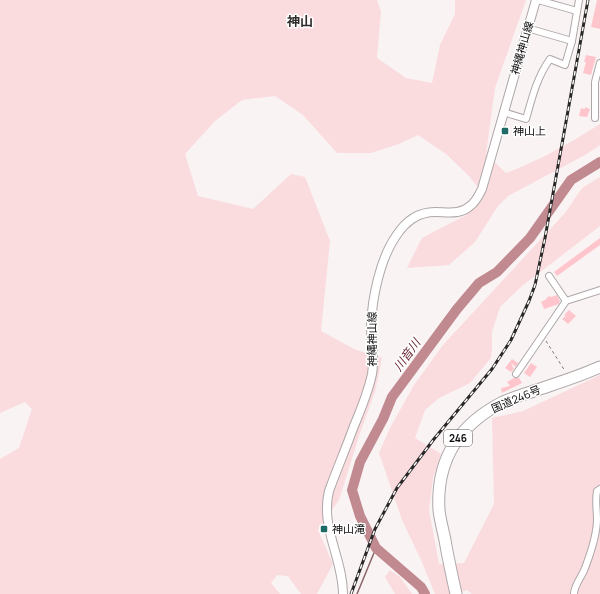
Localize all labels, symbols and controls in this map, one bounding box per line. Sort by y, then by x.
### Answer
district label: 神山 [287,12,313,30]
street label: 神縄神山線 [507,19,536,76]
place label: 神山上 [513,123,546,138]
marker: 神山上 [500,126,510,136]
street label: 神縄神山線 [364,312,379,367]
water label: 川音川 [389,334,425,374]
street label: 国道246号 [489,381,543,416]
road number: 246 [444,430,472,446]
place label: 神山滝 [332,521,365,536]
marker: 神山滝 [319,524,329,534]

